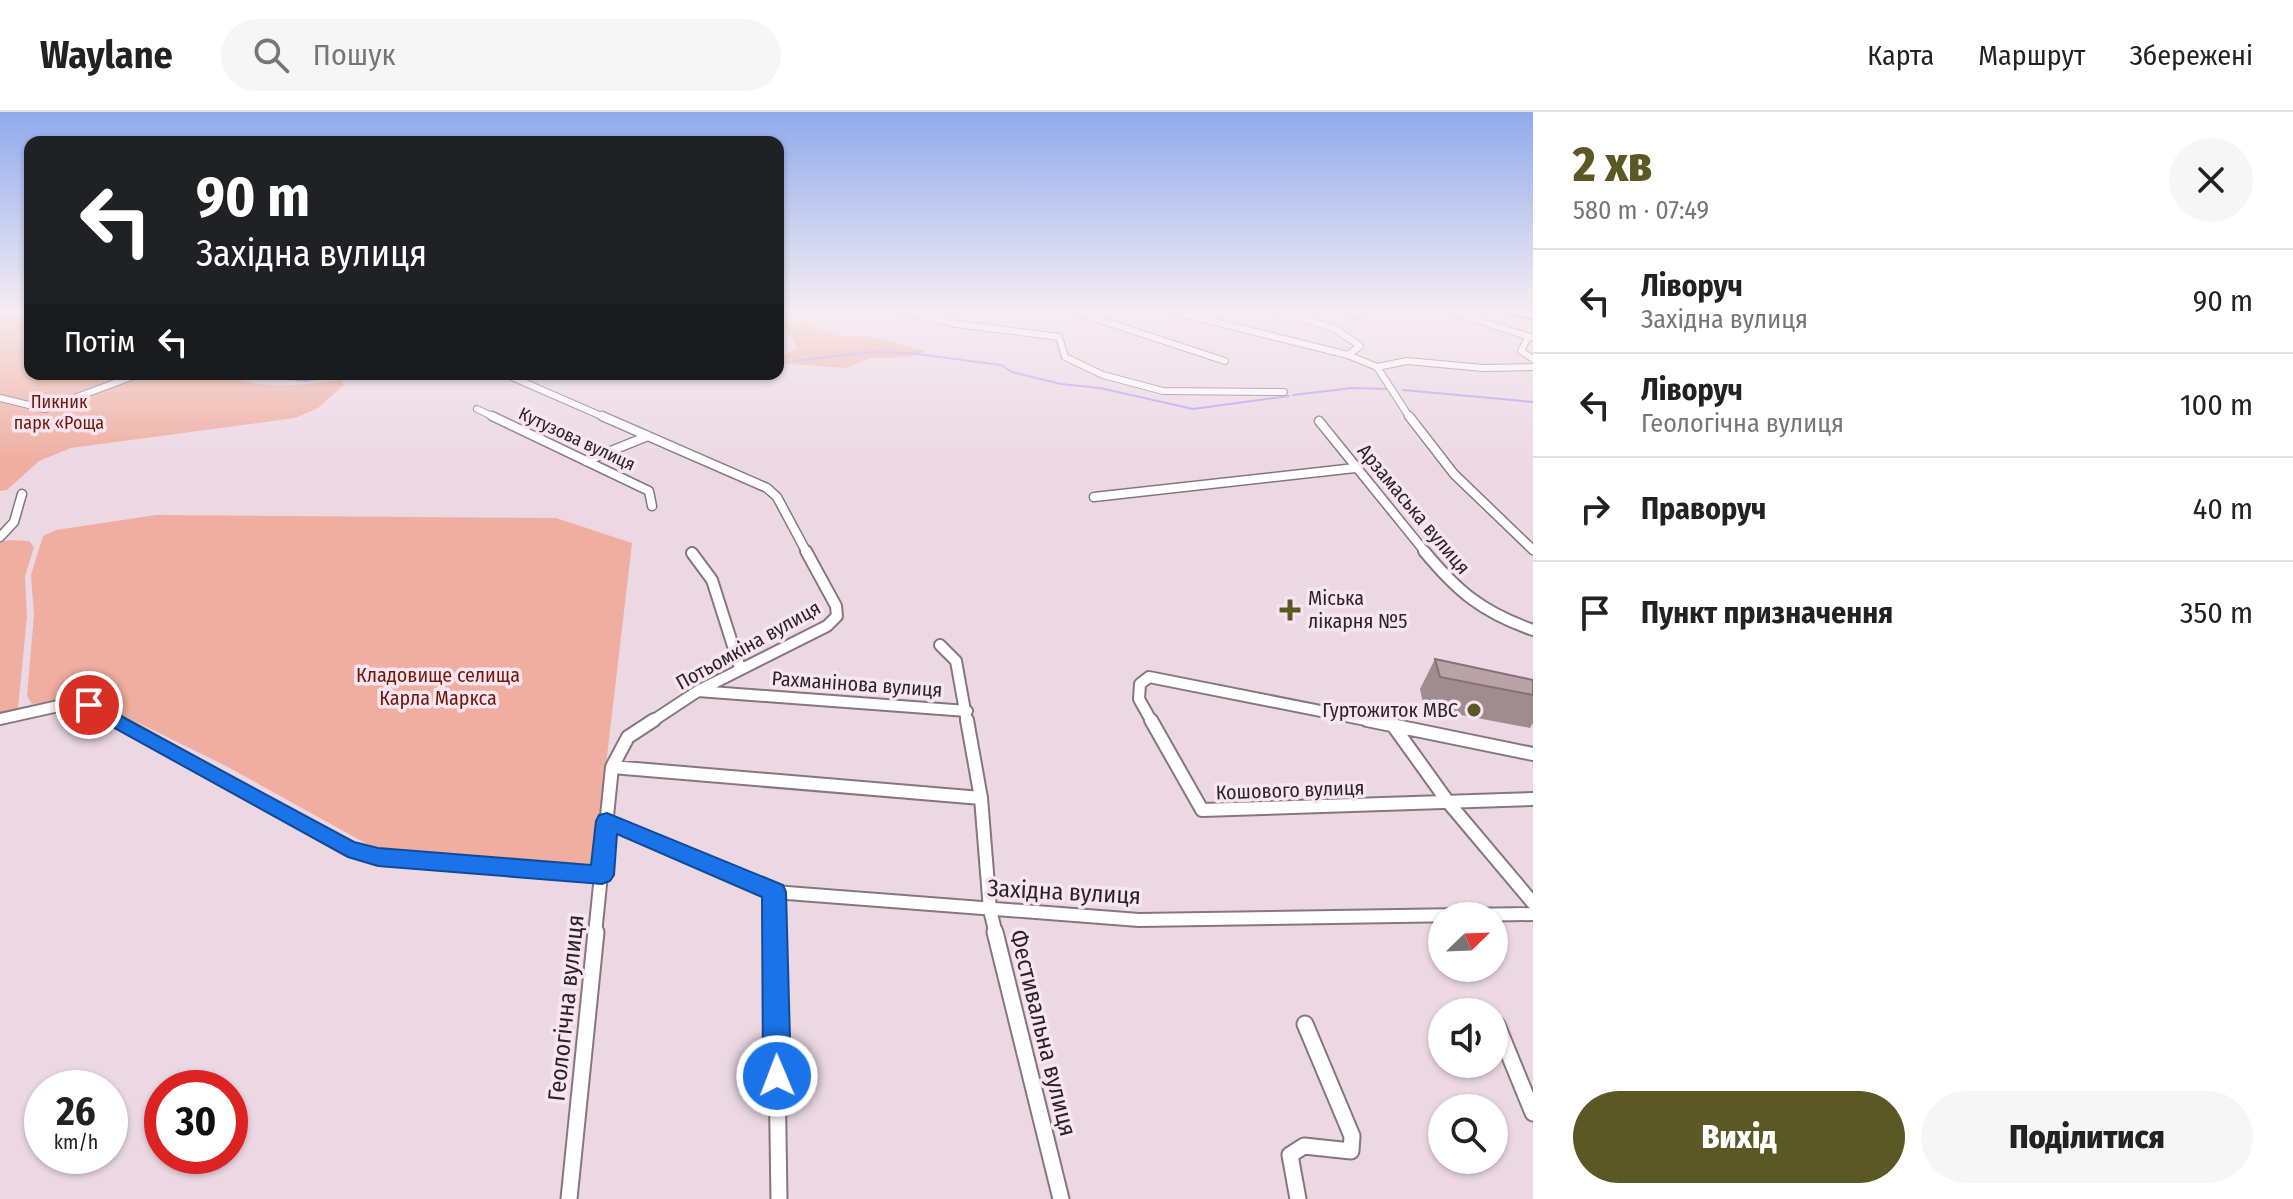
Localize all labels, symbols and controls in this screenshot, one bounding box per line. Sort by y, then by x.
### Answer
search box [221,19,781,91]
text: Waylane [40,32,173,78]
icon: search [249,33,293,77]
text: Пошук [313,37,396,73]
text: Карта [1867,39,1934,72]
text: Маршрут [1978,39,2085,72]
text: Збережені [2129,39,2253,72]
text: 2 хв [1573,136,1652,194]
button: close [2169,138,2253,222]
text: 90 m [196,164,310,231]
icon: left [64,168,168,272]
text: 580 m · 07:49 [1573,195,1709,226]
text: Західна вулиця [196,232,427,276]
text: Ліворуч [1641,268,1743,304]
icon: left [1573,279,1617,323]
text: 90 m [2193,283,2253,319]
text: Західна вулиця [1641,304,1808,335]
icon: left [151,320,195,364]
text: Потім [64,324,135,360]
text: Ліворуч [1641,372,1743,408]
icon: left [1573,383,1617,427]
text: 100 m [2180,387,2253,423]
park label: Пикник парк «Роща [14,391,104,434]
street label: Кутузова вулиця [515,402,639,476]
text: Геологічна вулиця [1641,408,1844,439]
street label: Арзамаська вулиця [1353,439,1475,579]
icon: right [1573,487,1617,531]
text: Праворуч [1641,491,1766,527]
text: 40 m [2193,491,2253,527]
place label: Міська лікарня №5 [1308,586,1407,633]
icon: arrive [1573,591,1617,635]
street label: Потьомкіна вулиця [671,595,825,695]
text: Пункт призначення [1641,595,1893,631]
text: 350 m [2180,595,2253,631]
marker: Міська лікарня №5 [1279,599,1301,621]
park label: Кладовище селища Карла Маркса [356,663,520,710]
street label: Рахманінова вулиця [771,666,943,702]
pin [55,671,123,739]
icon: arrive [67,683,111,727]
place label: Гуртожиток МВС [1322,698,1458,722]
marker: Гуртожиток МВС [1465,701,1483,719]
street label: Кошового вулиця [1215,775,1365,805]
street label: Західна вулиця [986,874,1142,910]
north arrow [1428,902,1508,982]
map controls [1428,902,1508,1174]
street label: Геологічна вулиця [542,913,590,1103]
street label: Фестивальна вулиця [1004,927,1082,1139]
button: sound [1428,998,1508,1078]
position arrow [735,1034,819,1118]
speed limit sign: 30 [144,1070,248,1174]
text: 26 [56,1088,96,1136]
button: Вихід [1573,1091,1905,1183]
button: Поділитися [1921,1091,2253,1183]
button: search [1428,1094,1508,1174]
text: km/h [54,1130,98,1154]

